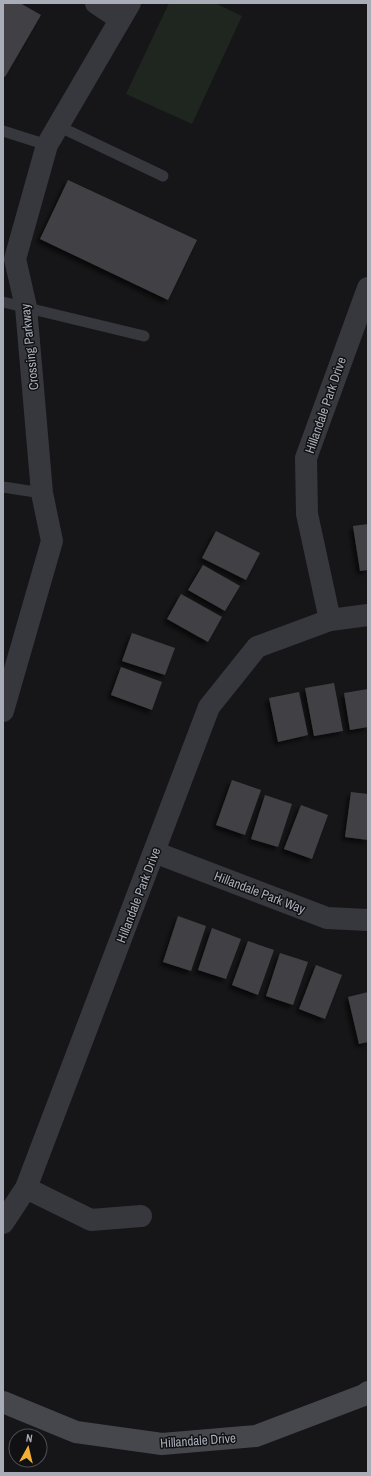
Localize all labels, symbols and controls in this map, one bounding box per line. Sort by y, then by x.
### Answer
street label: Crossing Parkway [16,302,42,391]
street label: Hillandale Park Drive [301,355,350,456]
street label: Hillandale Park Drive [112,845,164,945]
street label: Hillandale Park Way [212,867,308,918]
north arrow [8,1428,48,1468]
street label: Hillandale Drive [160,1429,237,1452]
text: N [25,1431,34,1445]

